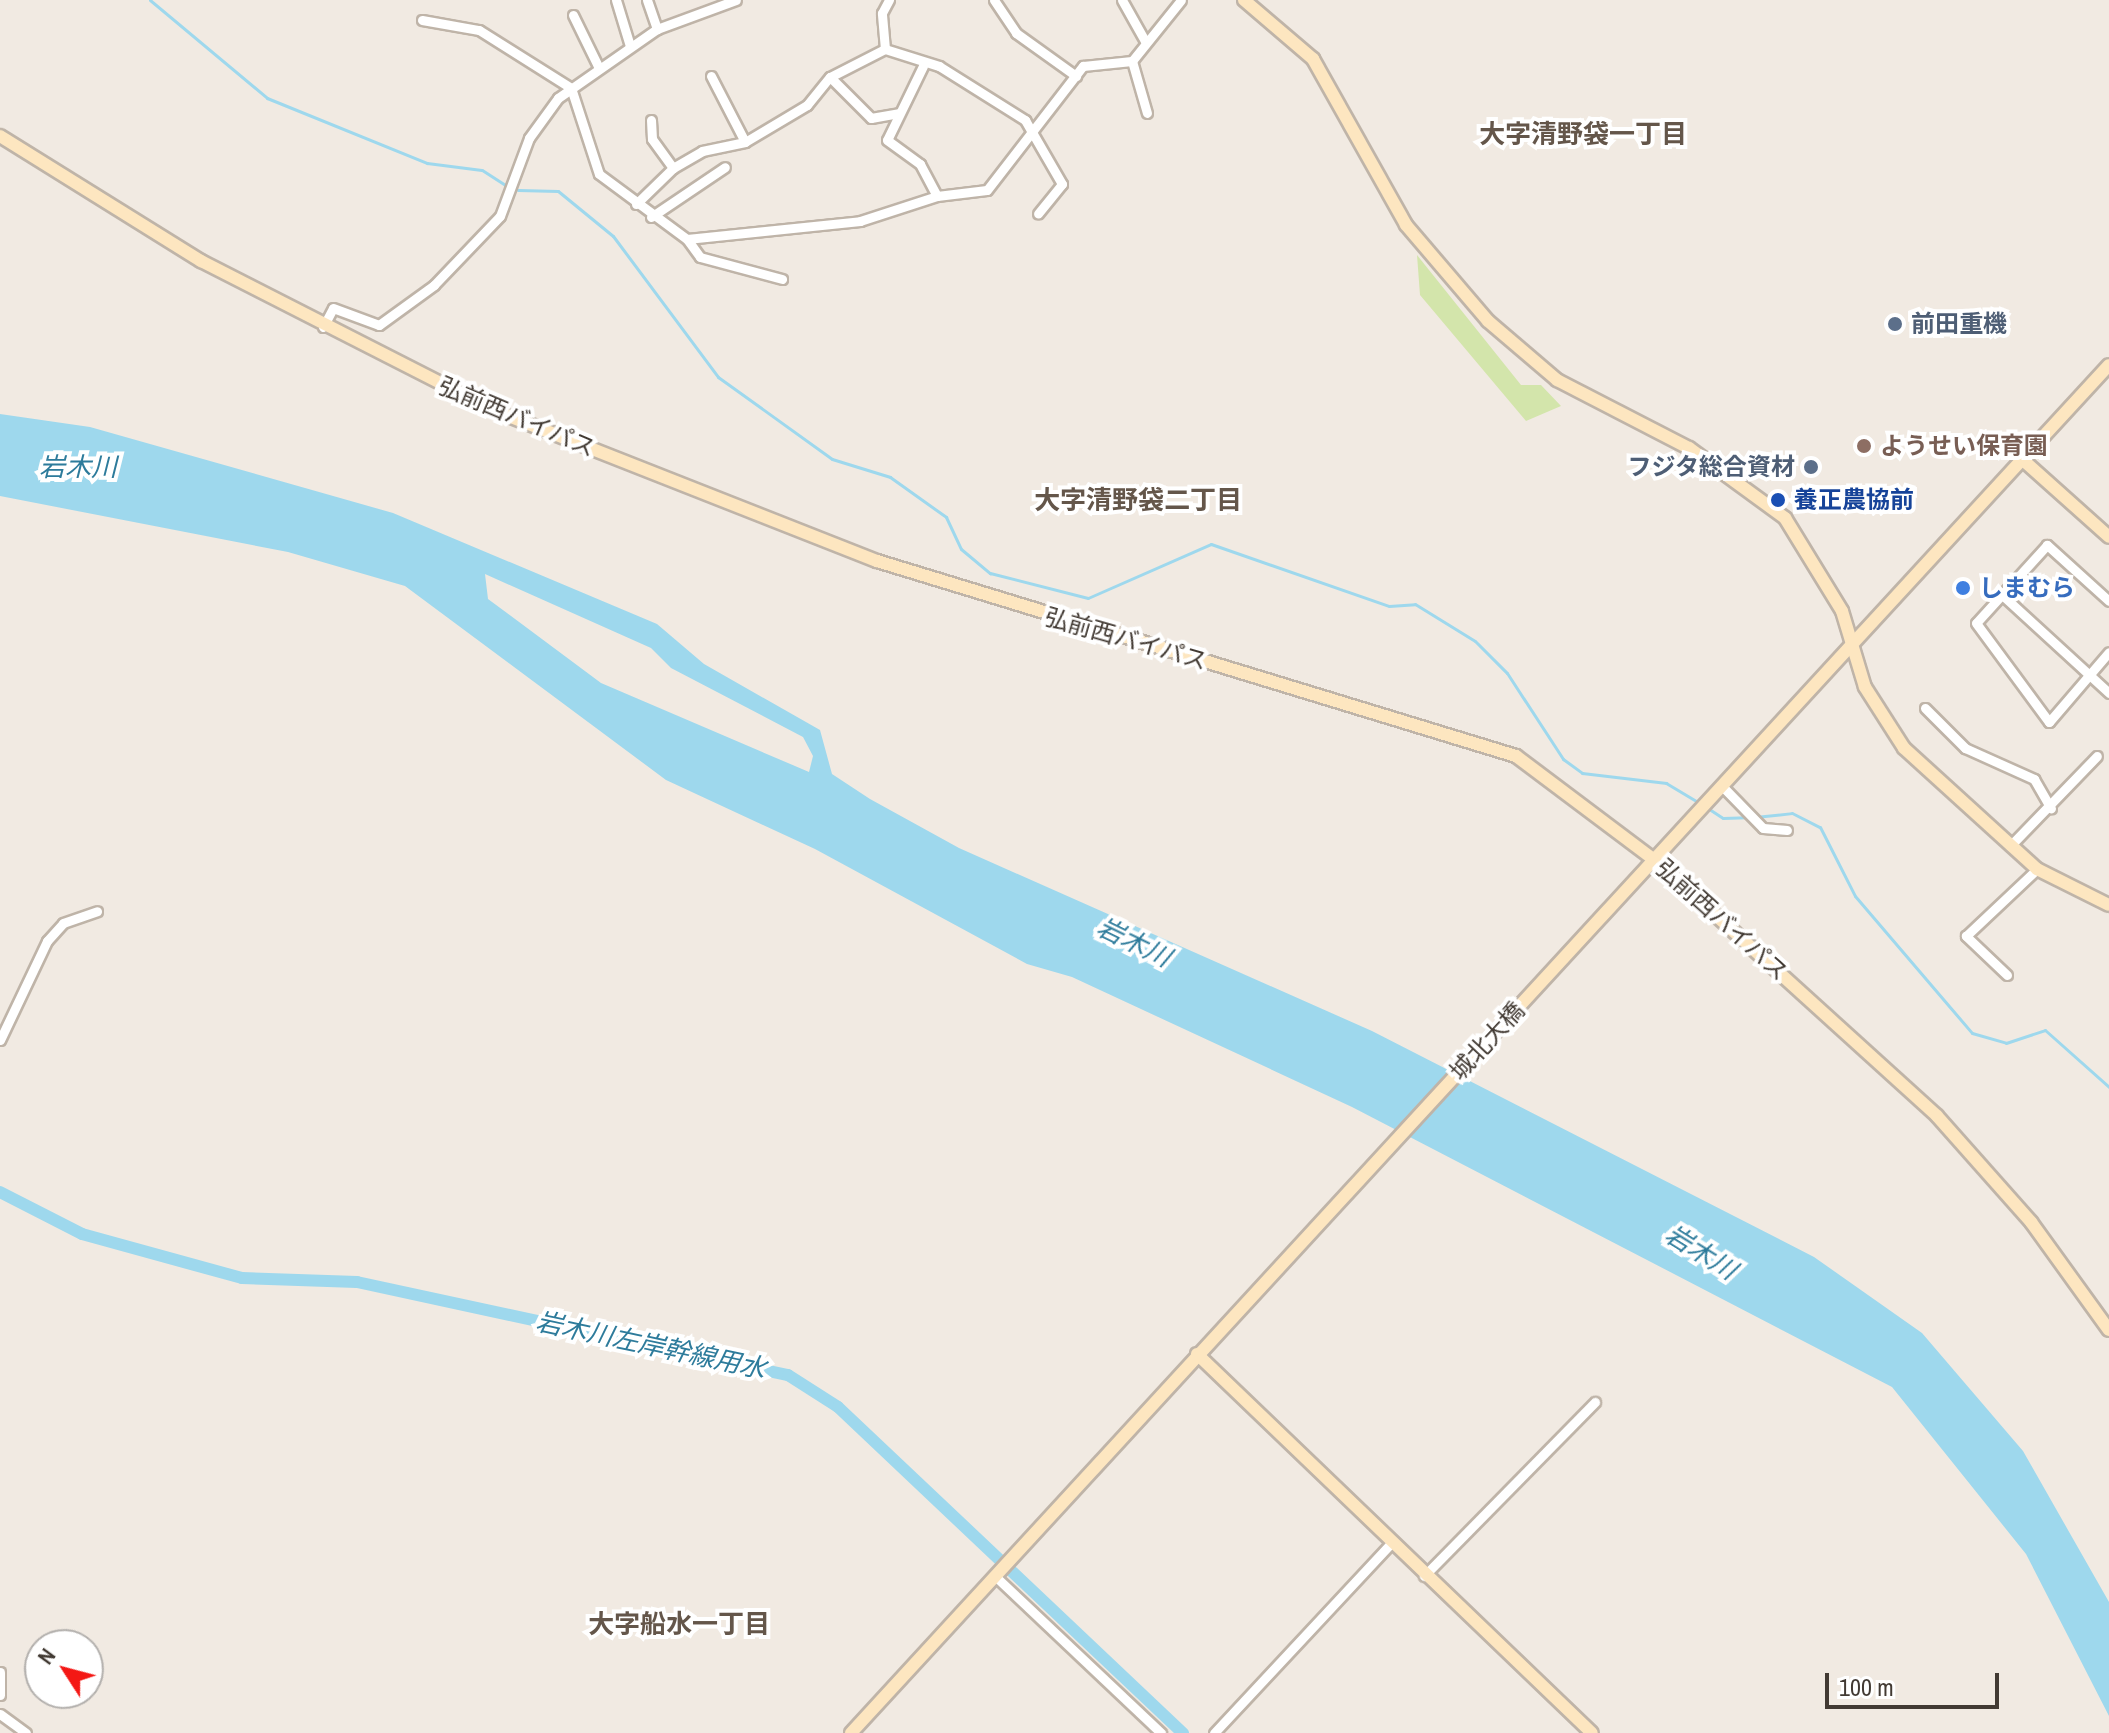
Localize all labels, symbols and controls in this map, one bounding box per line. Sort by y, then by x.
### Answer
district label: 大字清野袋一丁目 [1479,118,1687,150]
place label: 前田重機 [1911,310,2007,338]
marker: 前田重機 [1886,315,1904,333]
street label: 弘前西バイパス [434,371,600,463]
place label: ようせい保育園 [1880,432,2048,460]
marker: ようせい保育園 [1855,437,1873,455]
water label: 岩木川 [39,451,117,483]
place label: フジタ総合資材 [1627,453,1795,481]
marker: フジタ総合資材 [1802,458,1820,476]
district label: 大字清野袋二丁目 [1034,484,1242,516]
place label: 養正農協前 [1794,486,1914,514]
marker: 養正農協前 [1769,491,1787,509]
place label: しまむら [1979,574,2075,602]
marker: しまむら [1954,579,1972,597]
street label: 弘前西バイパス [1041,602,1211,676]
street label: 弘前西バイパス [1650,853,1794,987]
water label: 岩木川 [1092,911,1176,973]
street label: 城北大橋 [1444,996,1530,1086]
water label: 岩木川 [1660,1218,1742,1286]
water label: 岩木川左岸幹線用水 [533,1305,769,1385]
district label: 大字船水一丁目 [588,1608,770,1640]
north arrow [24,1629,104,1709]
text: N [30,1642,62,1670]
scale bar [1829,1657,2003,1707]
text: 100 m [1839,1671,1894,1703]

